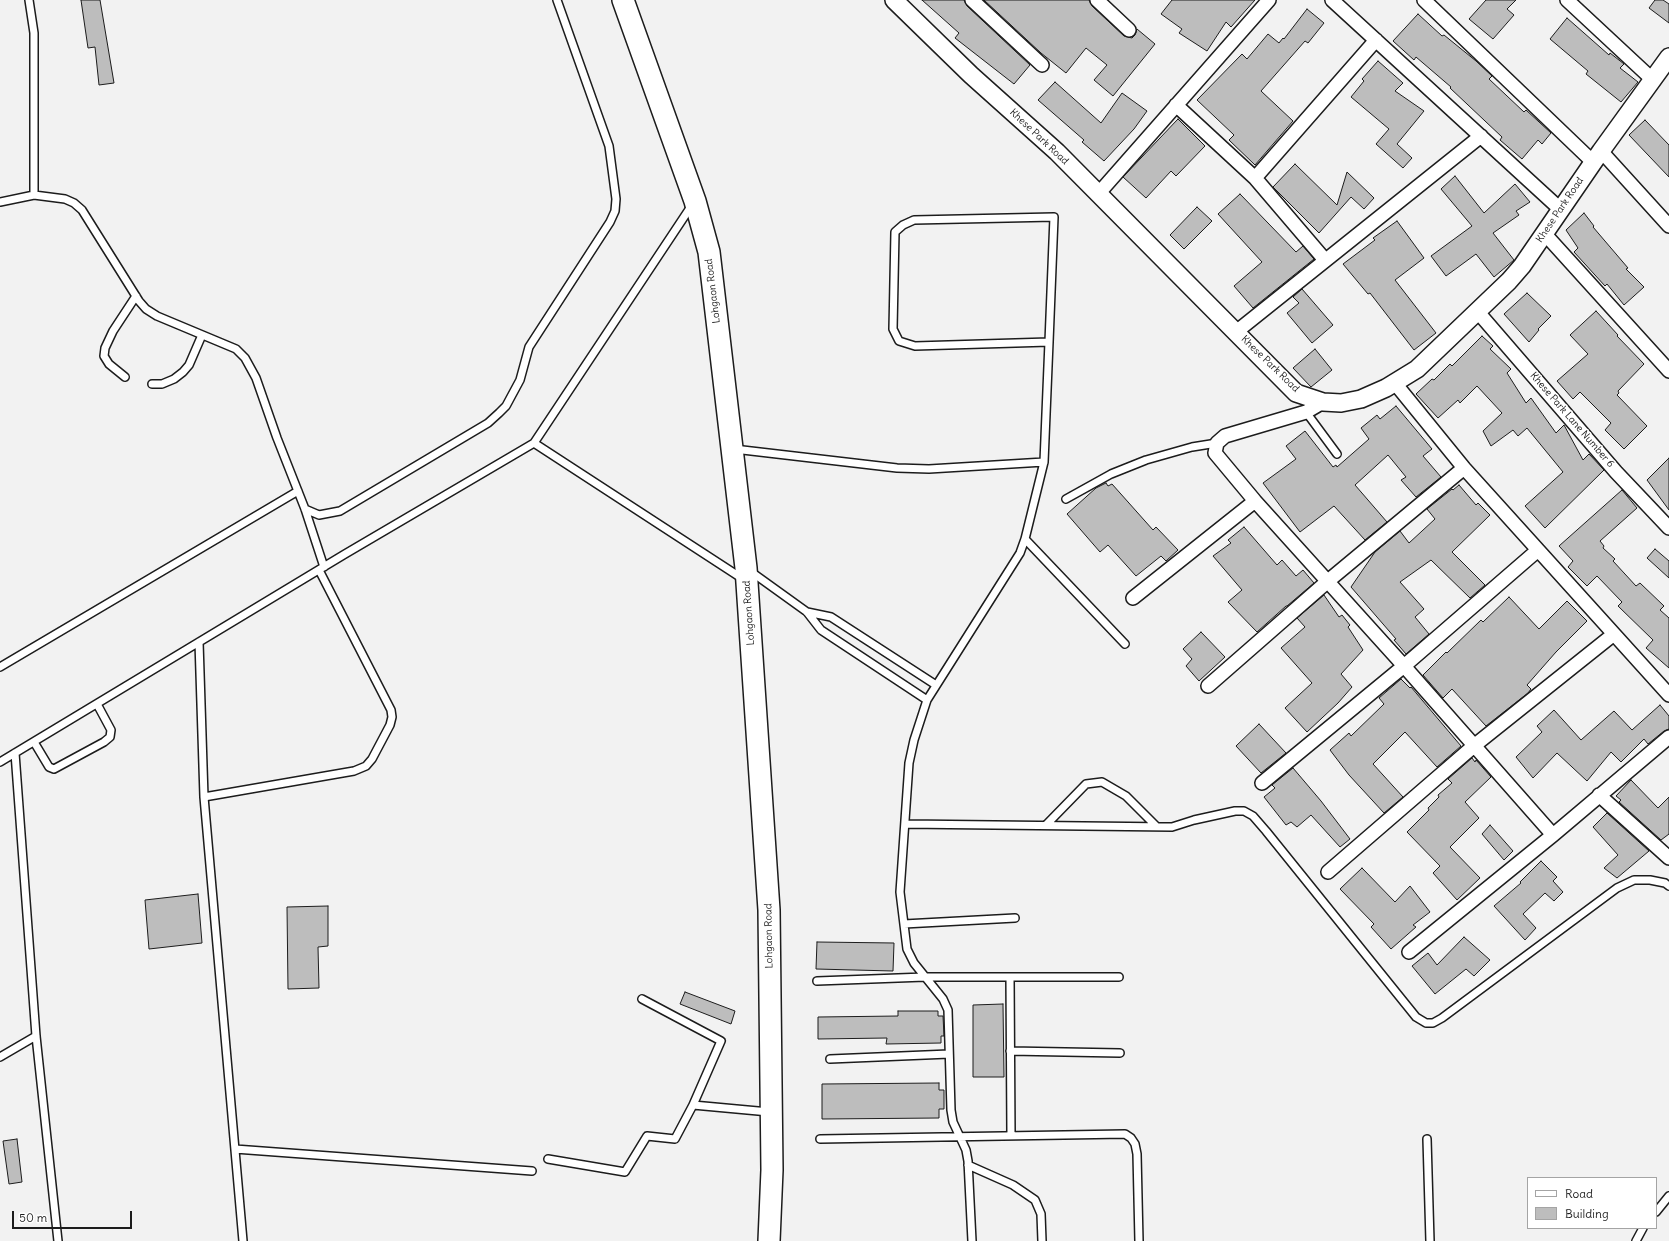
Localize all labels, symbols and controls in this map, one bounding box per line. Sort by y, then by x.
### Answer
street label: Khese Park Road [1007,107,1071,167]
street label: Khese Park Road [1534,175,1586,245]
street label: Lohgaon Road [703,258,723,324]
street label: Khese Park Road [1238,333,1302,395]
street label: Khese Park Lane Number 6 [1527,370,1617,470]
street label: Lohgaon Road [741,580,757,646]
street label: Lohgaon Road [762,903,776,969]
legend [1527,1177,1657,1229]
text: Road [1565,1186,1593,1201]
scale bar [14,1203,134,1229]
text: Building [1565,1206,1609,1221]
text: 50 m [19,1210,47,1225]

